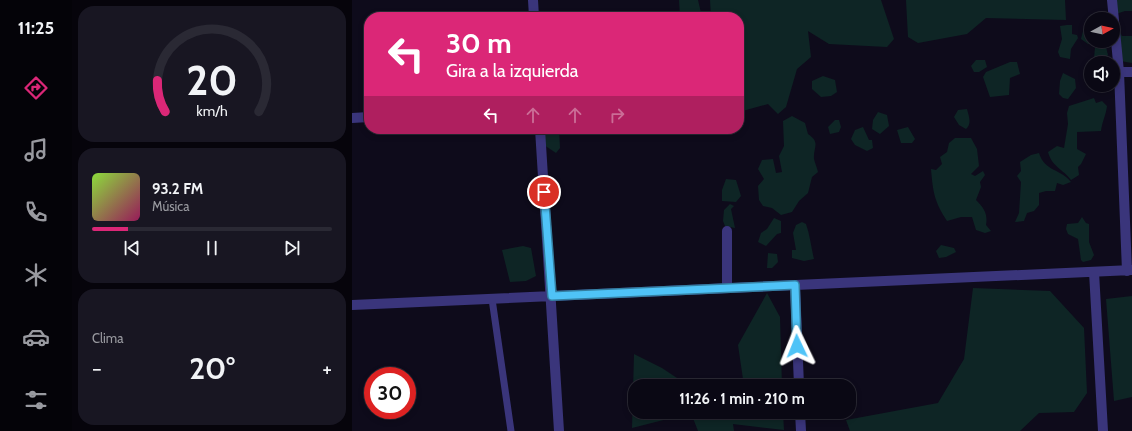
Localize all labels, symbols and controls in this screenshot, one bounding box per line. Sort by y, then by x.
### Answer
north arrow [1084,12,1120,48]
map controls [1084,12,1120,92]
text: 11:25 [18,17,54,39]
text: 30 m [446,26,512,60]
icon: left [380,28,432,80]
text: 20 [186,55,238,105]
button: sound [1084,56,1120,92]
text: Gira a la izquierda [446,60,578,82]
icon: directions [22,74,50,102]
text: km/h [196,101,228,119]
icon: left [480,104,502,126]
icon: ahead [522,104,544,126]
icon: ahead [564,104,586,126]
icon: right [606,104,628,126]
icon: music [22,136,50,164]
pin [527,175,561,209]
text: 93.2 FM [152,180,203,198]
icon: arrive [533,181,555,203]
icon: phone [22,198,50,226]
text: Música [152,198,190,214]
icon: previous [121,237,143,259]
icon: pause [201,237,223,259]
icon: next [281,237,303,259]
icon: climate [22,261,50,289]
icon: car [22,323,50,351]
position arrow [776,325,818,367]
text: Clima [92,330,123,346]
text: 20° [189,350,235,387]
text: − [92,355,102,382]
text: + [322,355,332,382]
speed limit sign: 30 [364,367,416,419]
icon: filters [22,386,50,414]
text: 11:26 · 1 min · 210 m [679,390,805,408]

